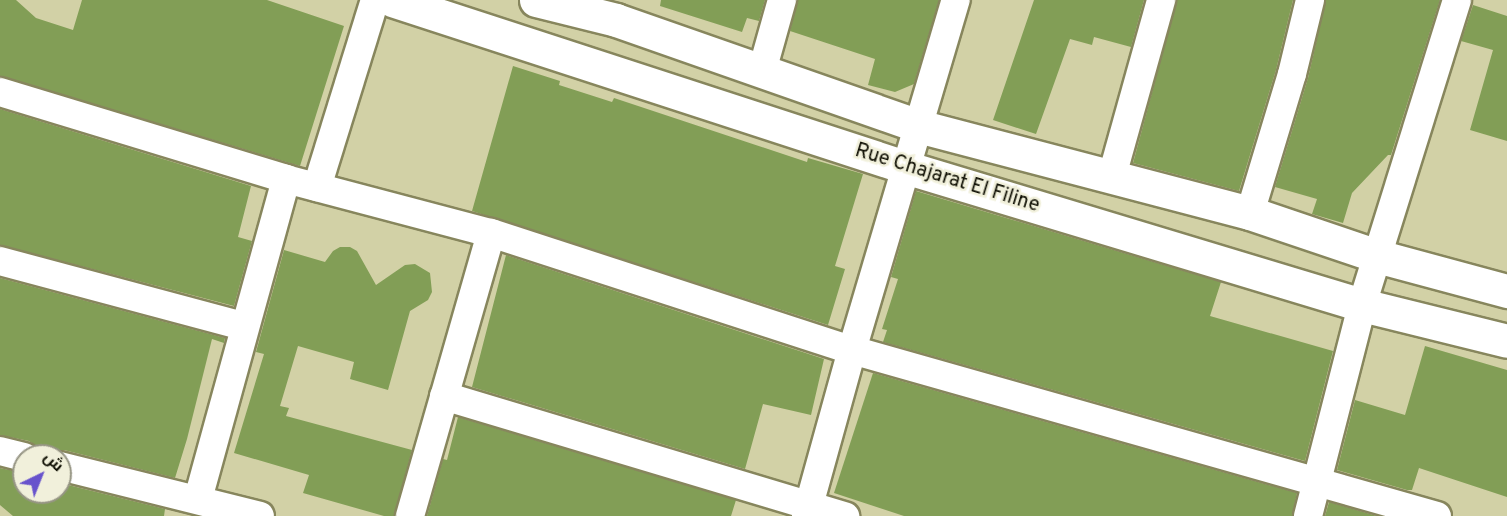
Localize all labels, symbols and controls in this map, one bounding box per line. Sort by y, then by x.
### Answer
street label: Rue Chajarat El Filine [852,140,1042,218]
north arrow [12,444,72,504]
text: ش [39,448,67,477]

